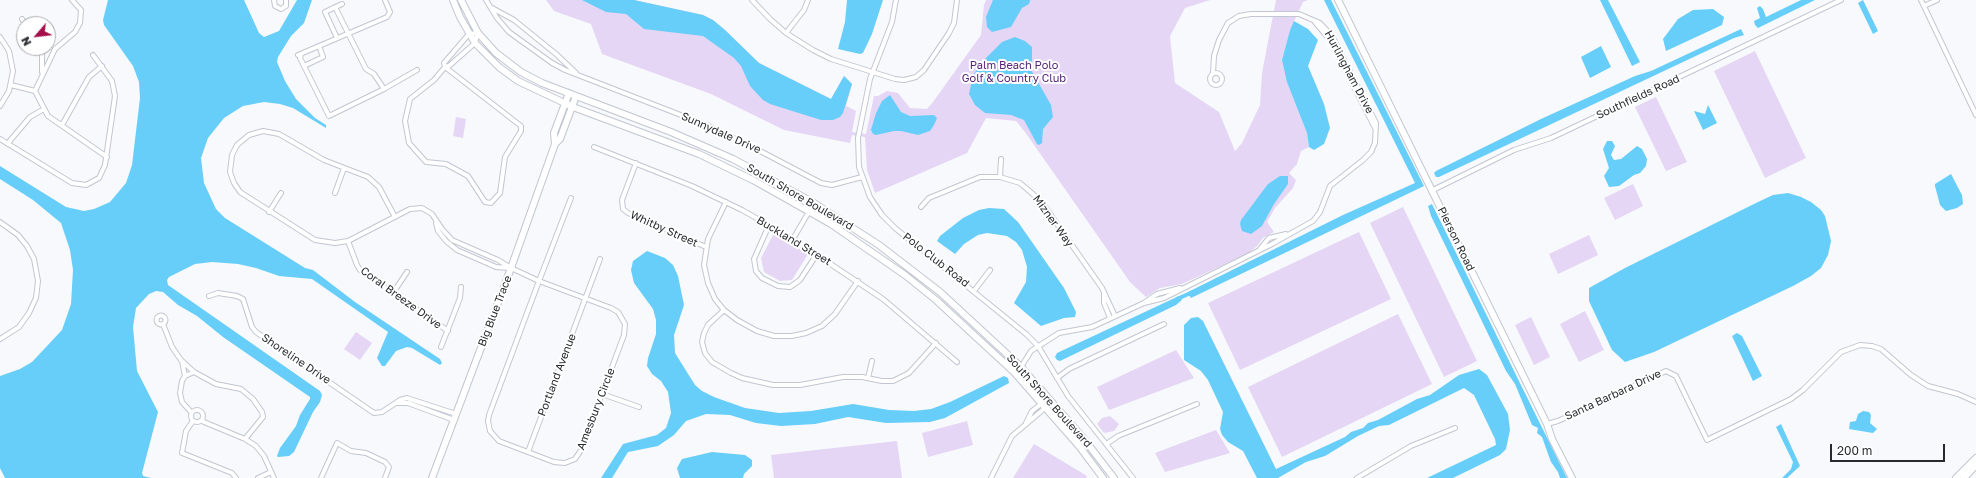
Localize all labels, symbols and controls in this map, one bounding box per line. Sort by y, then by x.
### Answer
north arrow [16,16,56,56]
street label: Hurlingham Drive [1322,28,1376,116]
text: N [18,35,34,48]
park label: Palm Beach Polo Golf & Country Club [962,59,1066,85]
street label: Southfields Road [1594,72,1682,122]
street label: Sunnydale Drive [679,110,763,156]
street label: South Shore Boulevard [744,161,856,233]
street label: Mizner Way [1030,193,1076,249]
street label: Pierson Road [1435,205,1477,273]
street label: Whitby Street [628,208,700,250]
street label: Buckland Street [754,214,834,268]
street label: Polo Club Road [900,230,972,290]
street label: Coral Breeze Drive [358,264,444,332]
street label: Big Blue Trace [475,274,515,348]
street label: Shoreline Drive [259,331,333,387]
street label: Portland Avenue [535,332,579,418]
street label: South Shore Boulevard [1004,352,1094,450]
street label: Amesbury Circle [574,366,618,452]
street label: Santa Barbara Drive [1563,367,1663,423]
scale bar [1832,436,1947,462]
text: 200 m [1837,443,1872,458]

